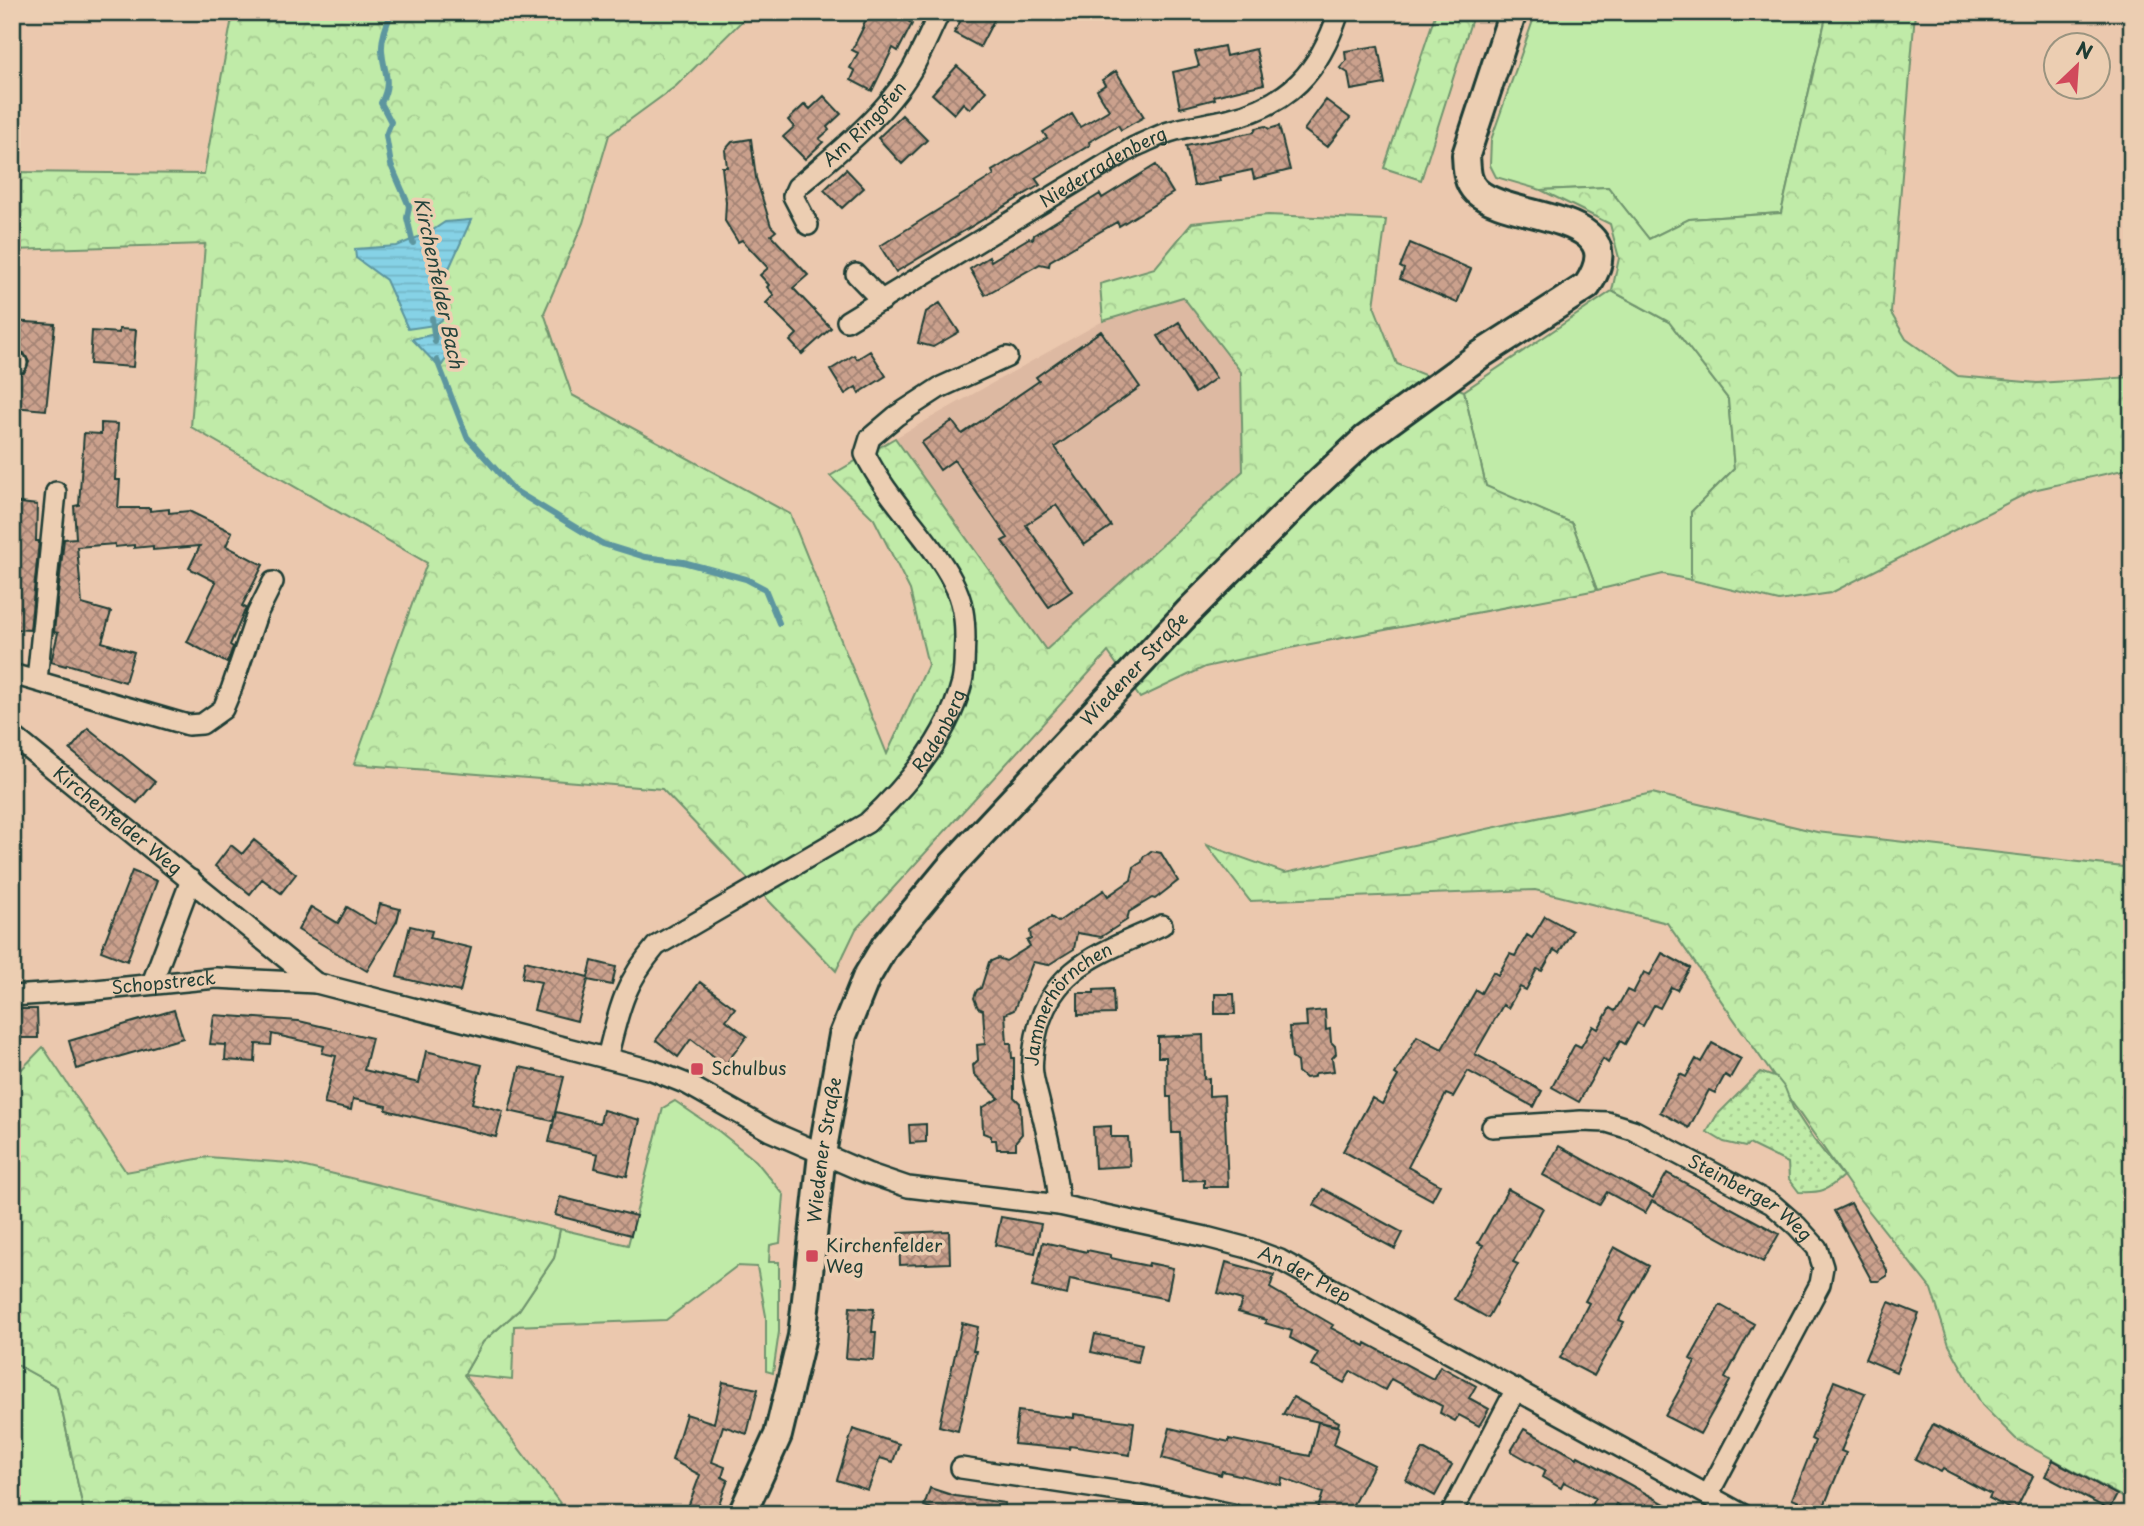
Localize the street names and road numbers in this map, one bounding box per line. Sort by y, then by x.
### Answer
street label: Am Ringofen [816,75,912,172]
street label: Niederradenberg [1034,119,1170,213]
street label: Wiedener Straße [1073,605,1193,731]
street label: Radenberg [904,686,971,777]
street label: Kirchenfelder Weg [48,759,189,881]
street label: Jammerhörnchen [1017,935,1116,1067]
street label: Schopstreck [110,963,217,1000]
street label: Wiedener Straße [800,1075,847,1224]
street label: Steinberger Weg [1684,1147,1819,1246]
street label: An der Piep [1255,1238,1357,1309]

